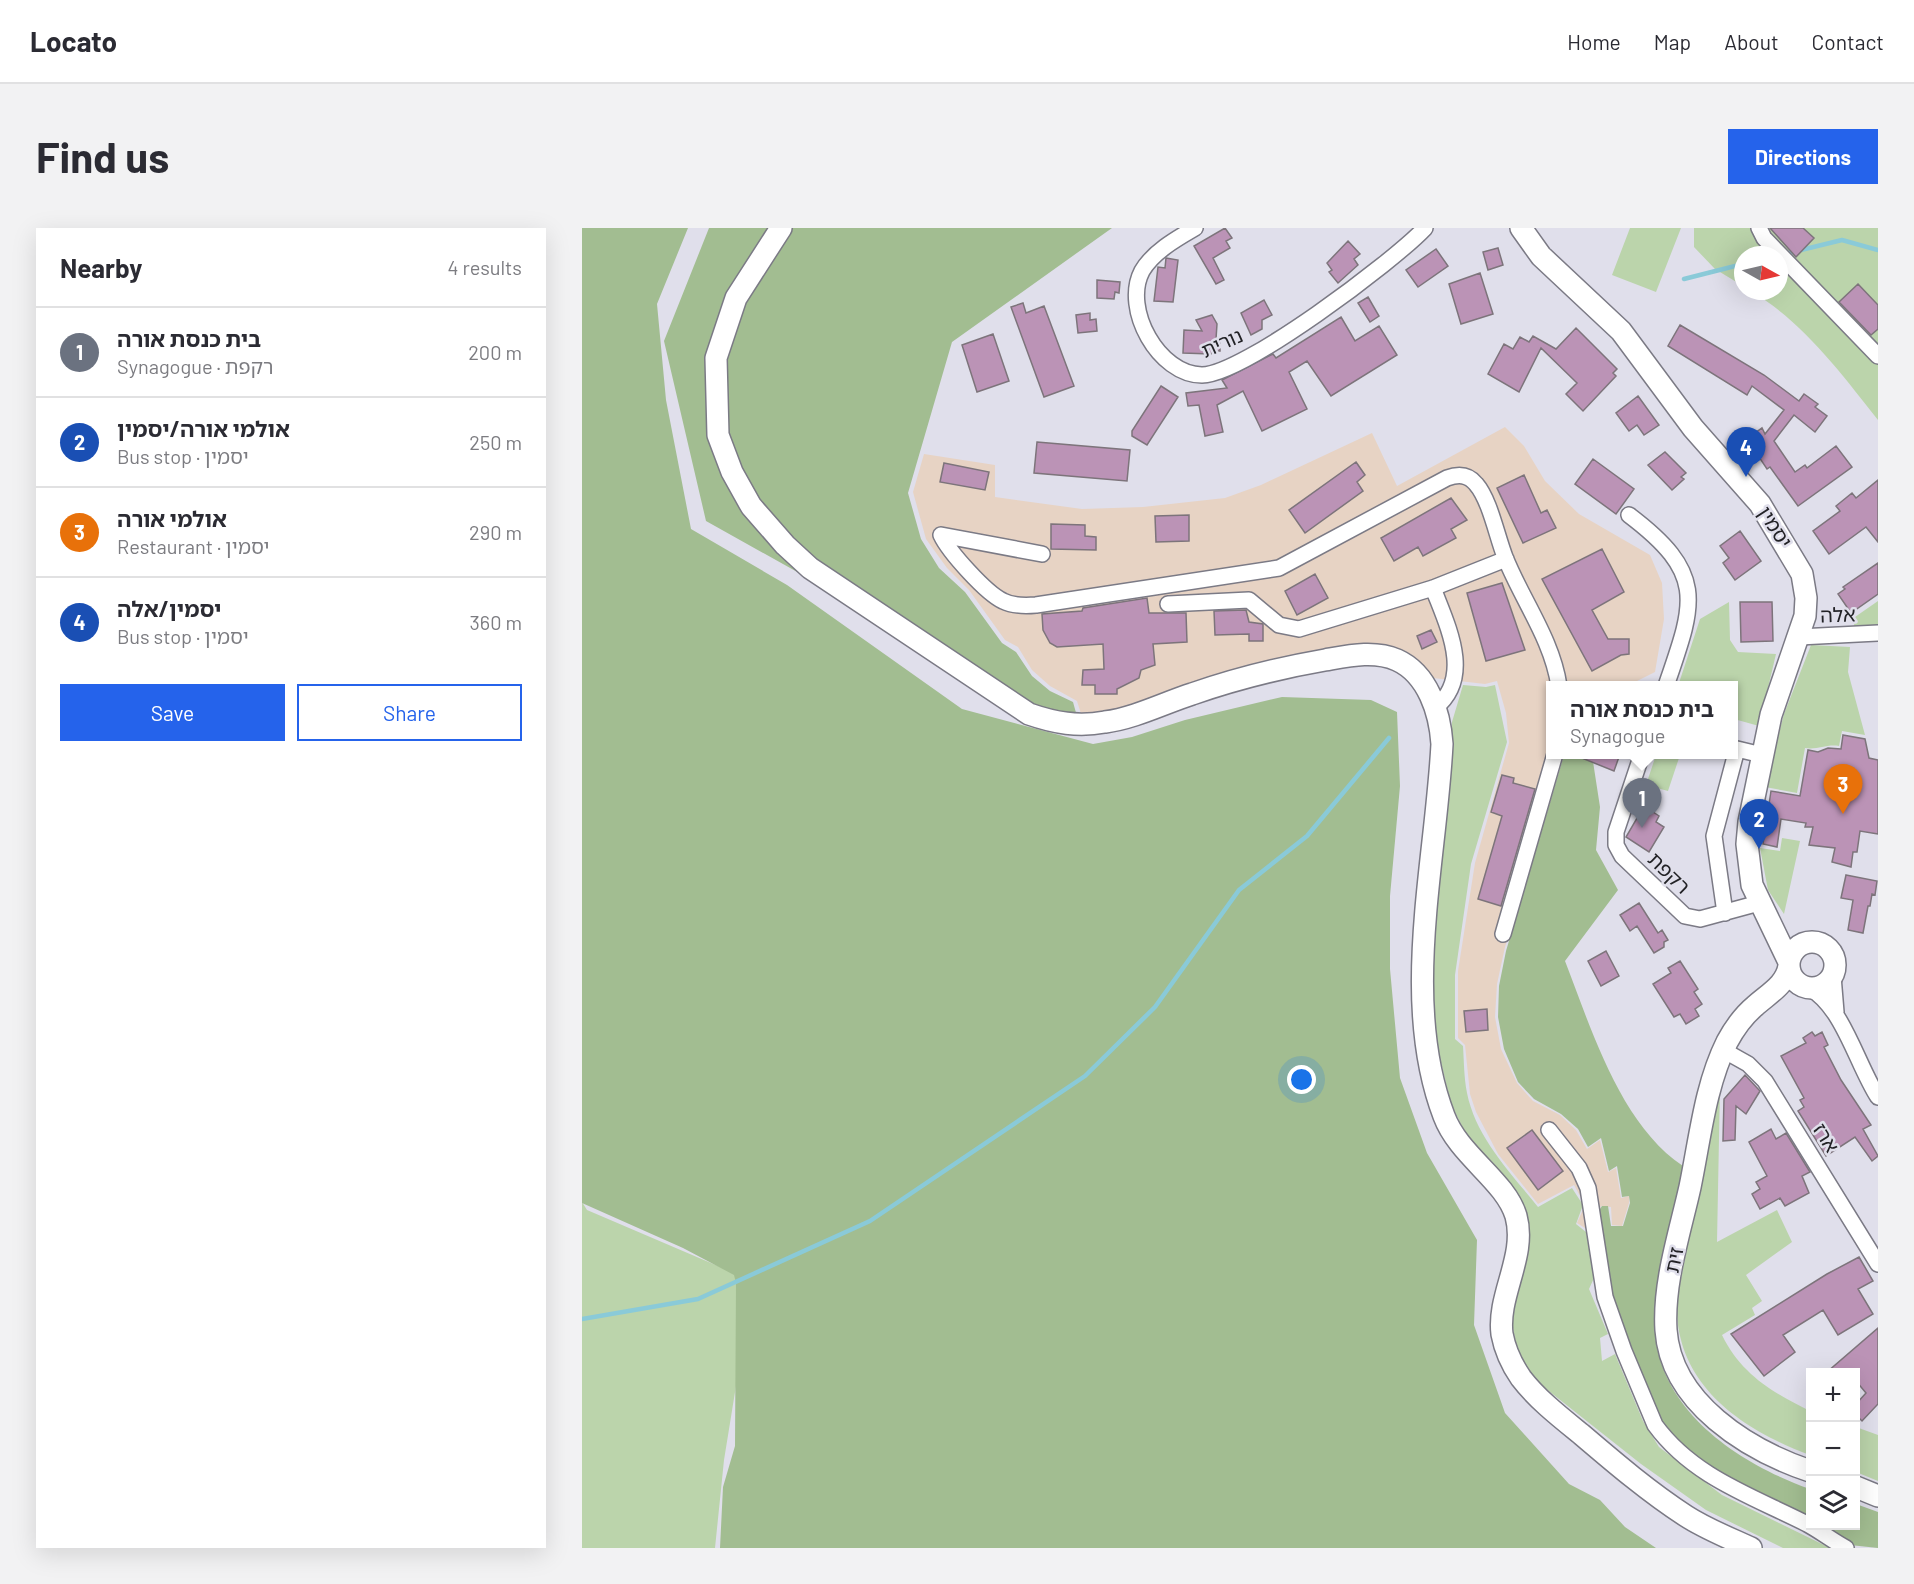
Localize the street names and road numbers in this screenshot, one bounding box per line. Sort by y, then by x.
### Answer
street label: נורית [1197,322,1246,362]
street label: יסמין [1754,501,1798,552]
street label: אלה [1820,601,1856,627]
street label: רקפת [1644,847,1696,898]
street label: ארז [1809,1119,1845,1156]
street label: זית [1659,1245,1687,1275]

